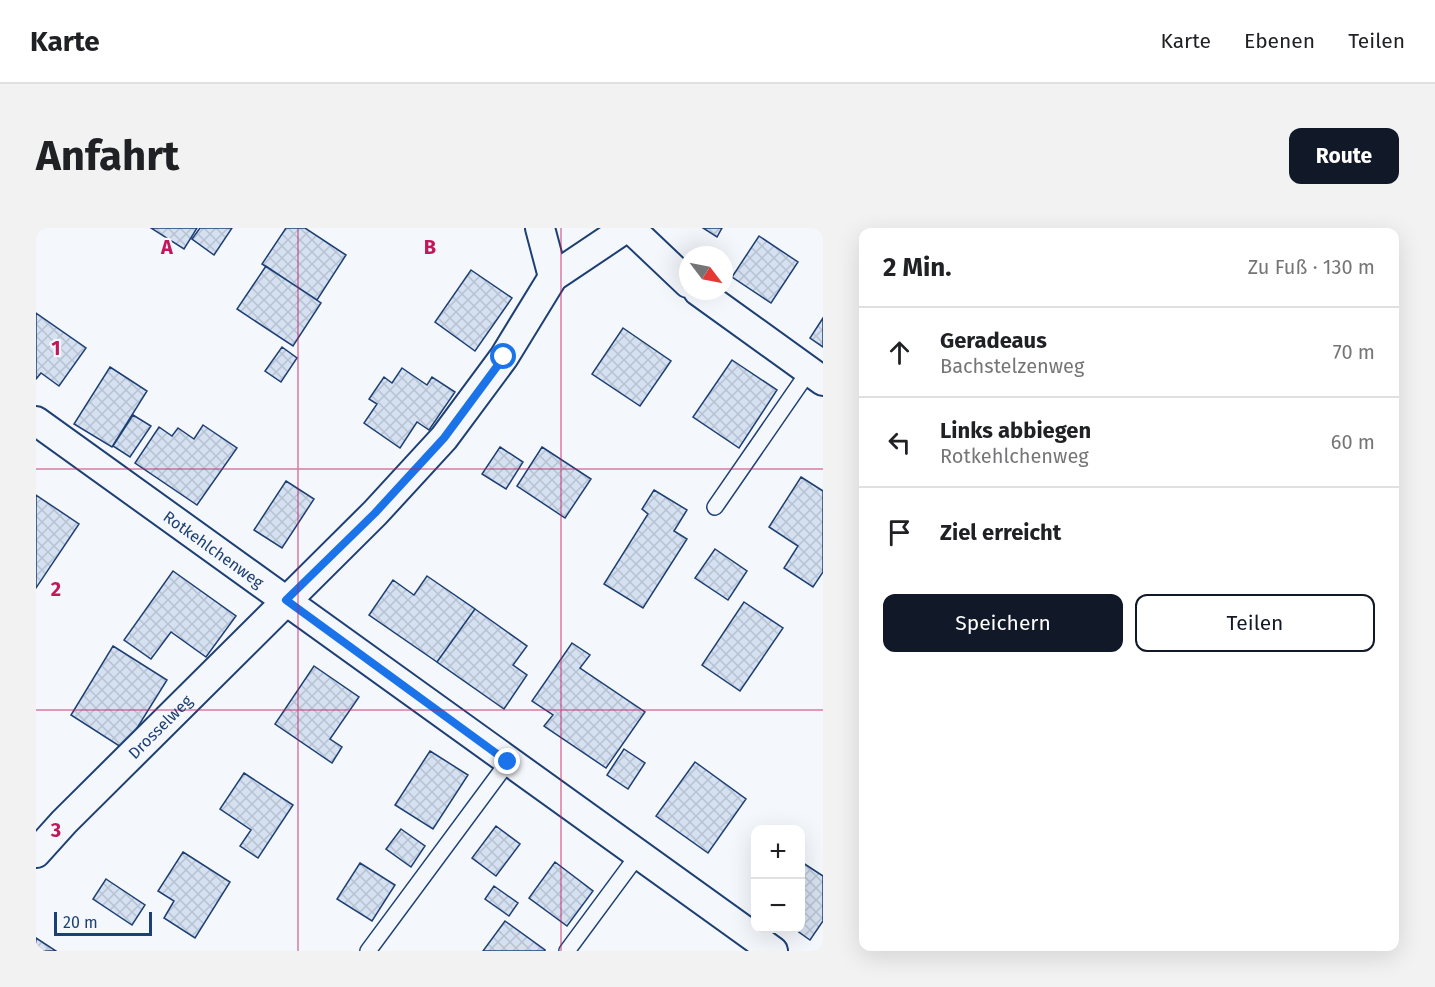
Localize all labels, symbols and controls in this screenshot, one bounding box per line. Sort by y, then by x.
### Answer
text: Karte [30,25,100,58]
text: Karte [1160,28,1211,54]
text: Ebenen [1244,28,1315,54]
text: Teilen [1348,28,1405,54]
button: Route [1289,128,1399,184]
text: Anfahrt [36,131,179,181]
text: A [160,235,174,259]
text: B [424,235,436,259]
north arrow [679,246,733,300]
text: 2 Min. [883,252,952,283]
text: Zu Fuß · 130 m [1248,255,1375,279]
text: Geradeaus [940,327,1047,354]
text: 1 [51,336,61,360]
icon: ahead [883,336,916,369]
text: 70 m [1333,340,1375,364]
route start [490,343,516,369]
text: Bachstelzenweg [940,354,1084,378]
text: Links abbiegen [940,417,1091,444]
icon: left [883,426,916,459]
text: 60 m [1331,430,1375,454]
text: Rotkehlchenweg [940,444,1089,468]
street label: Rotkehlchenweg [160,507,268,592]
icon: arrive [883,516,916,549]
text: Ziel erreicht [940,519,1061,546]
text: 2 [51,577,61,601]
button: Speichern [883,594,1123,652]
button: Teilen [1135,594,1375,652]
street label: Drosselweg [124,691,197,763]
route end [494,748,520,774]
text: 3 [50,818,61,842]
map controls [751,825,805,933]
button: + [751,825,805,879]
button: − [751,879,805,933]
scale bar [54,909,152,936]
text: 20 m [63,913,98,932]

